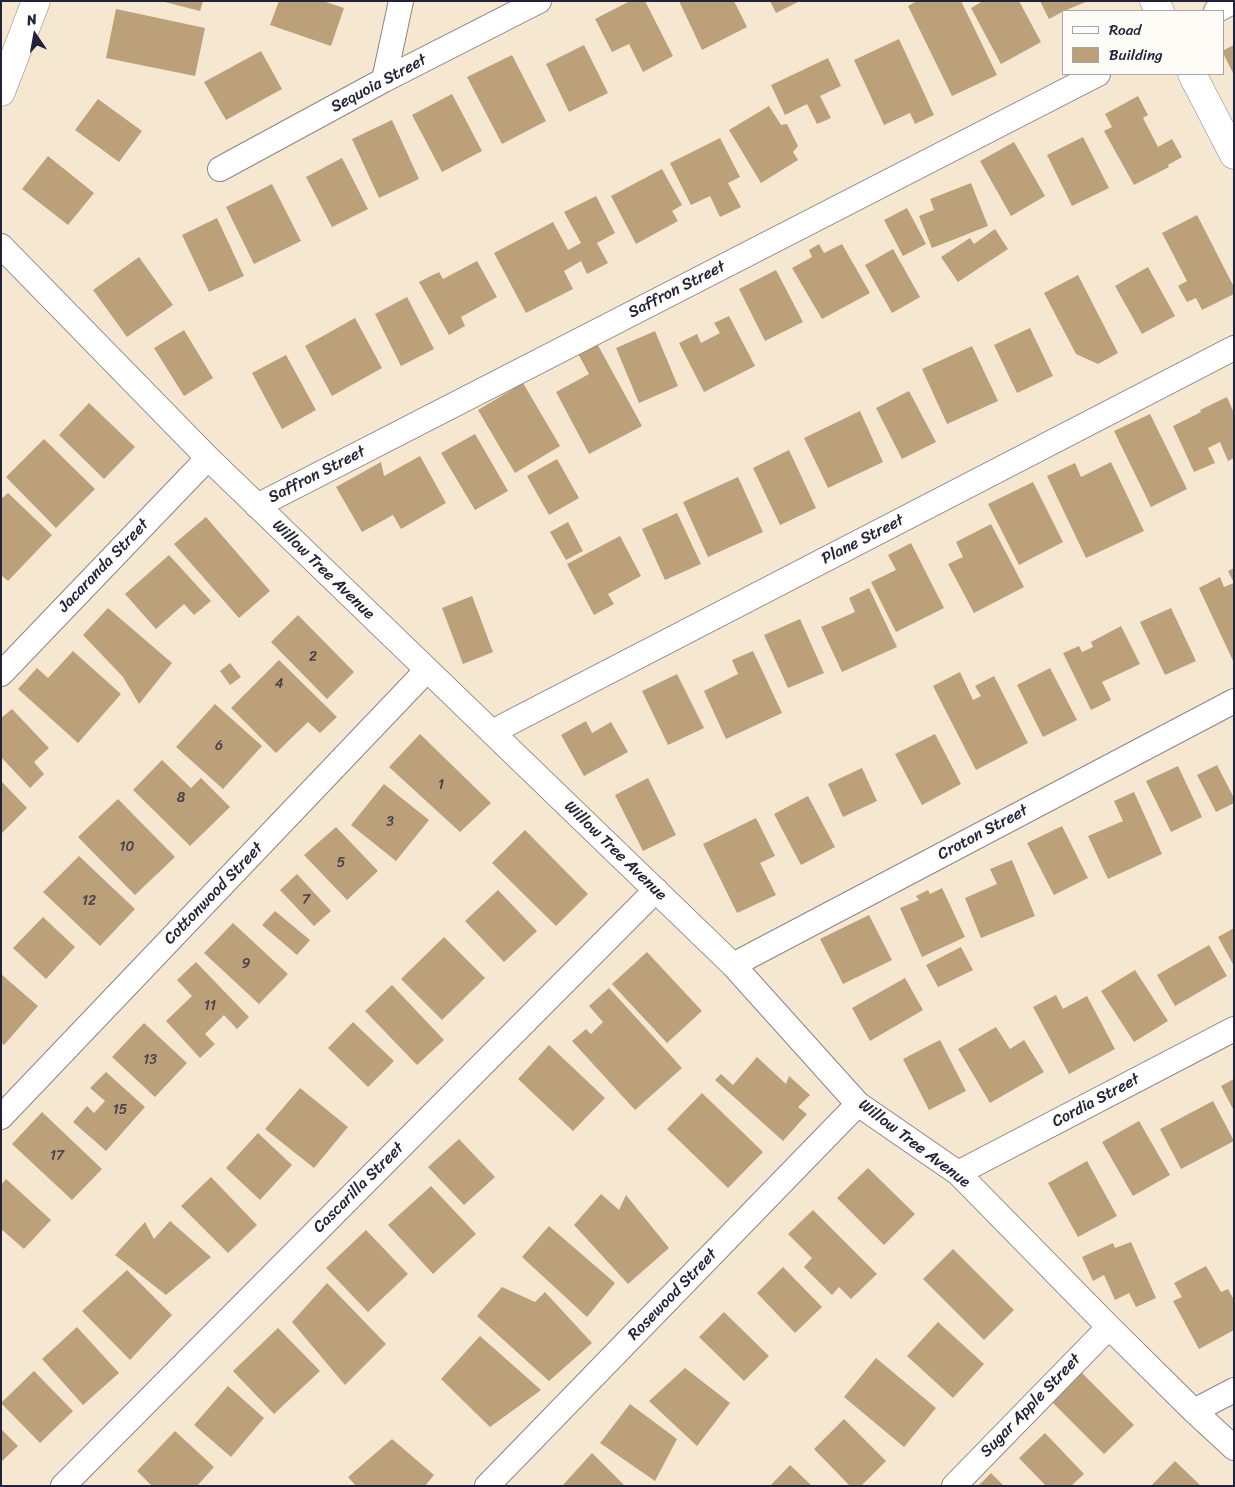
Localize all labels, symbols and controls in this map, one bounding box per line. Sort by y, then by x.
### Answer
text: N [24,7,39,33]
north arrow [10,10,60,60]
legend [1062,10,1225,75]
text: Road [1109,17,1141,43]
text: Building [1109,42,1163,68]
street label: Sequoia Street [328,51,430,117]
street label: Saffron Street [625,257,729,323]
street label: Saffron Street [265,442,369,508]
street label: Plane Street [819,511,907,569]
street label: Jacaranda Street [55,515,153,617]
street label: Willow Tree Avenue [268,516,378,624]
house number: 2 [309,649,317,665]
house number: 4 [275,676,283,692]
house number: 6 [215,738,223,754]
house number: 1 [438,777,444,793]
house number: 8 [177,790,185,806]
street label: Willow Tree Avenue [560,797,670,905]
street label: Croton Street [935,801,1031,865]
house number: 3 [386,814,394,830]
house number: 10 [120,839,134,855]
street label: Cottonwood Street [160,839,268,949]
house number: 5 [337,855,345,871]
house number: 7 [302,892,310,908]
house number: 12 [82,893,96,909]
house number: 9 [242,956,250,972]
house number: 11 [204,998,216,1014]
house number: 13 [143,1052,157,1068]
street label: Cordia Street [1049,1070,1143,1132]
street label: Willow Tree Avenue [854,1096,974,1192]
house number: 15 [113,1102,127,1118]
street label: Cascarilla Street [310,1139,408,1237]
house number: 17 [50,1148,64,1164]
street label: Rosewood Street [625,1245,721,1345]
street label: Sugar Apple Street [977,1350,1085,1462]

